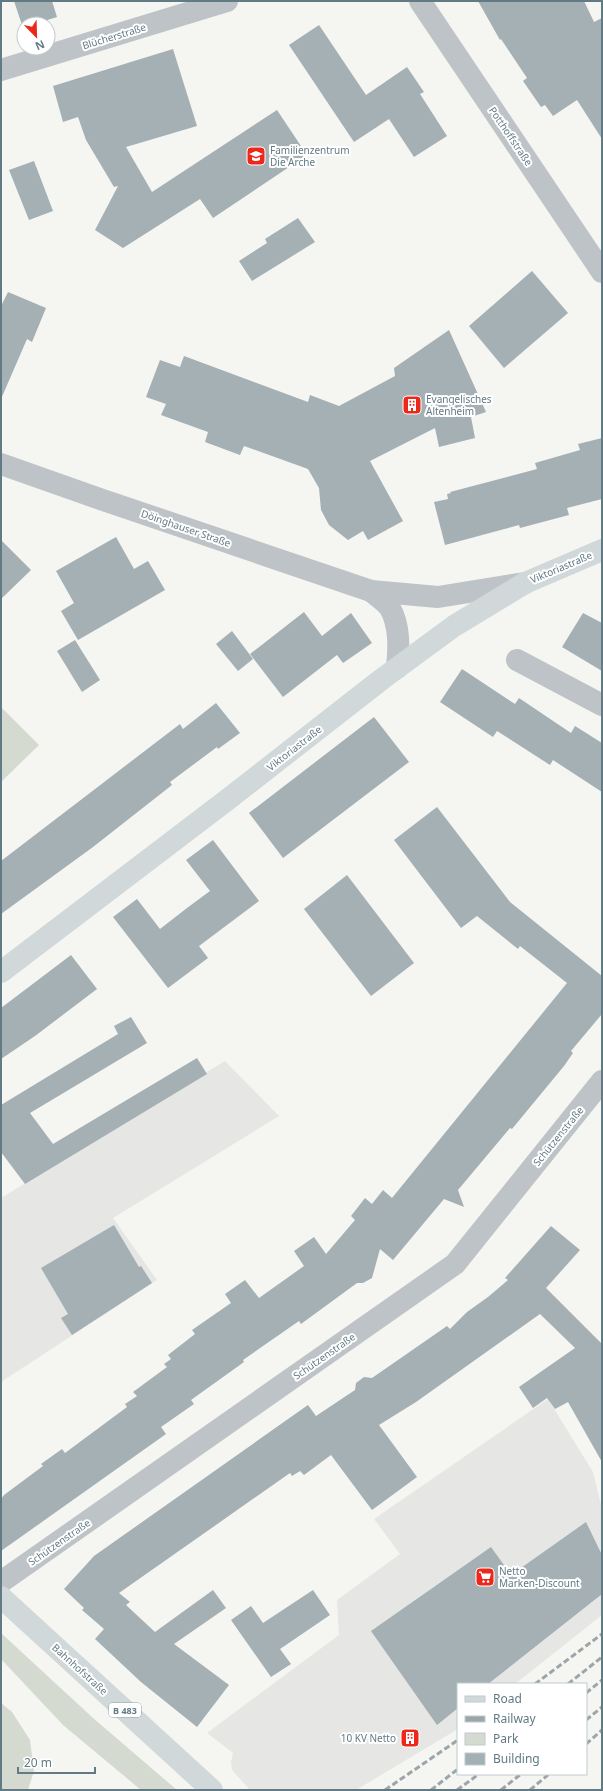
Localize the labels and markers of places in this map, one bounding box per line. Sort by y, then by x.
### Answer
place label: Familienzentrum Die Arche [270,143,350,169]
school or university icon: Familienzentrum Die Arche [245,145,267,167]
place label: Evangelisches Altenheim [426,392,492,418]
building icon: Evangelisches Altenheim [401,394,423,416]
place label: Netto Marken-Discount [499,1564,580,1590]
supermarket icon: Netto Marken-Discount [474,1566,496,1588]
building icon: 10 KV Netto [399,1727,421,1749]
place label: 10 KV Netto [341,1731,396,1745]

